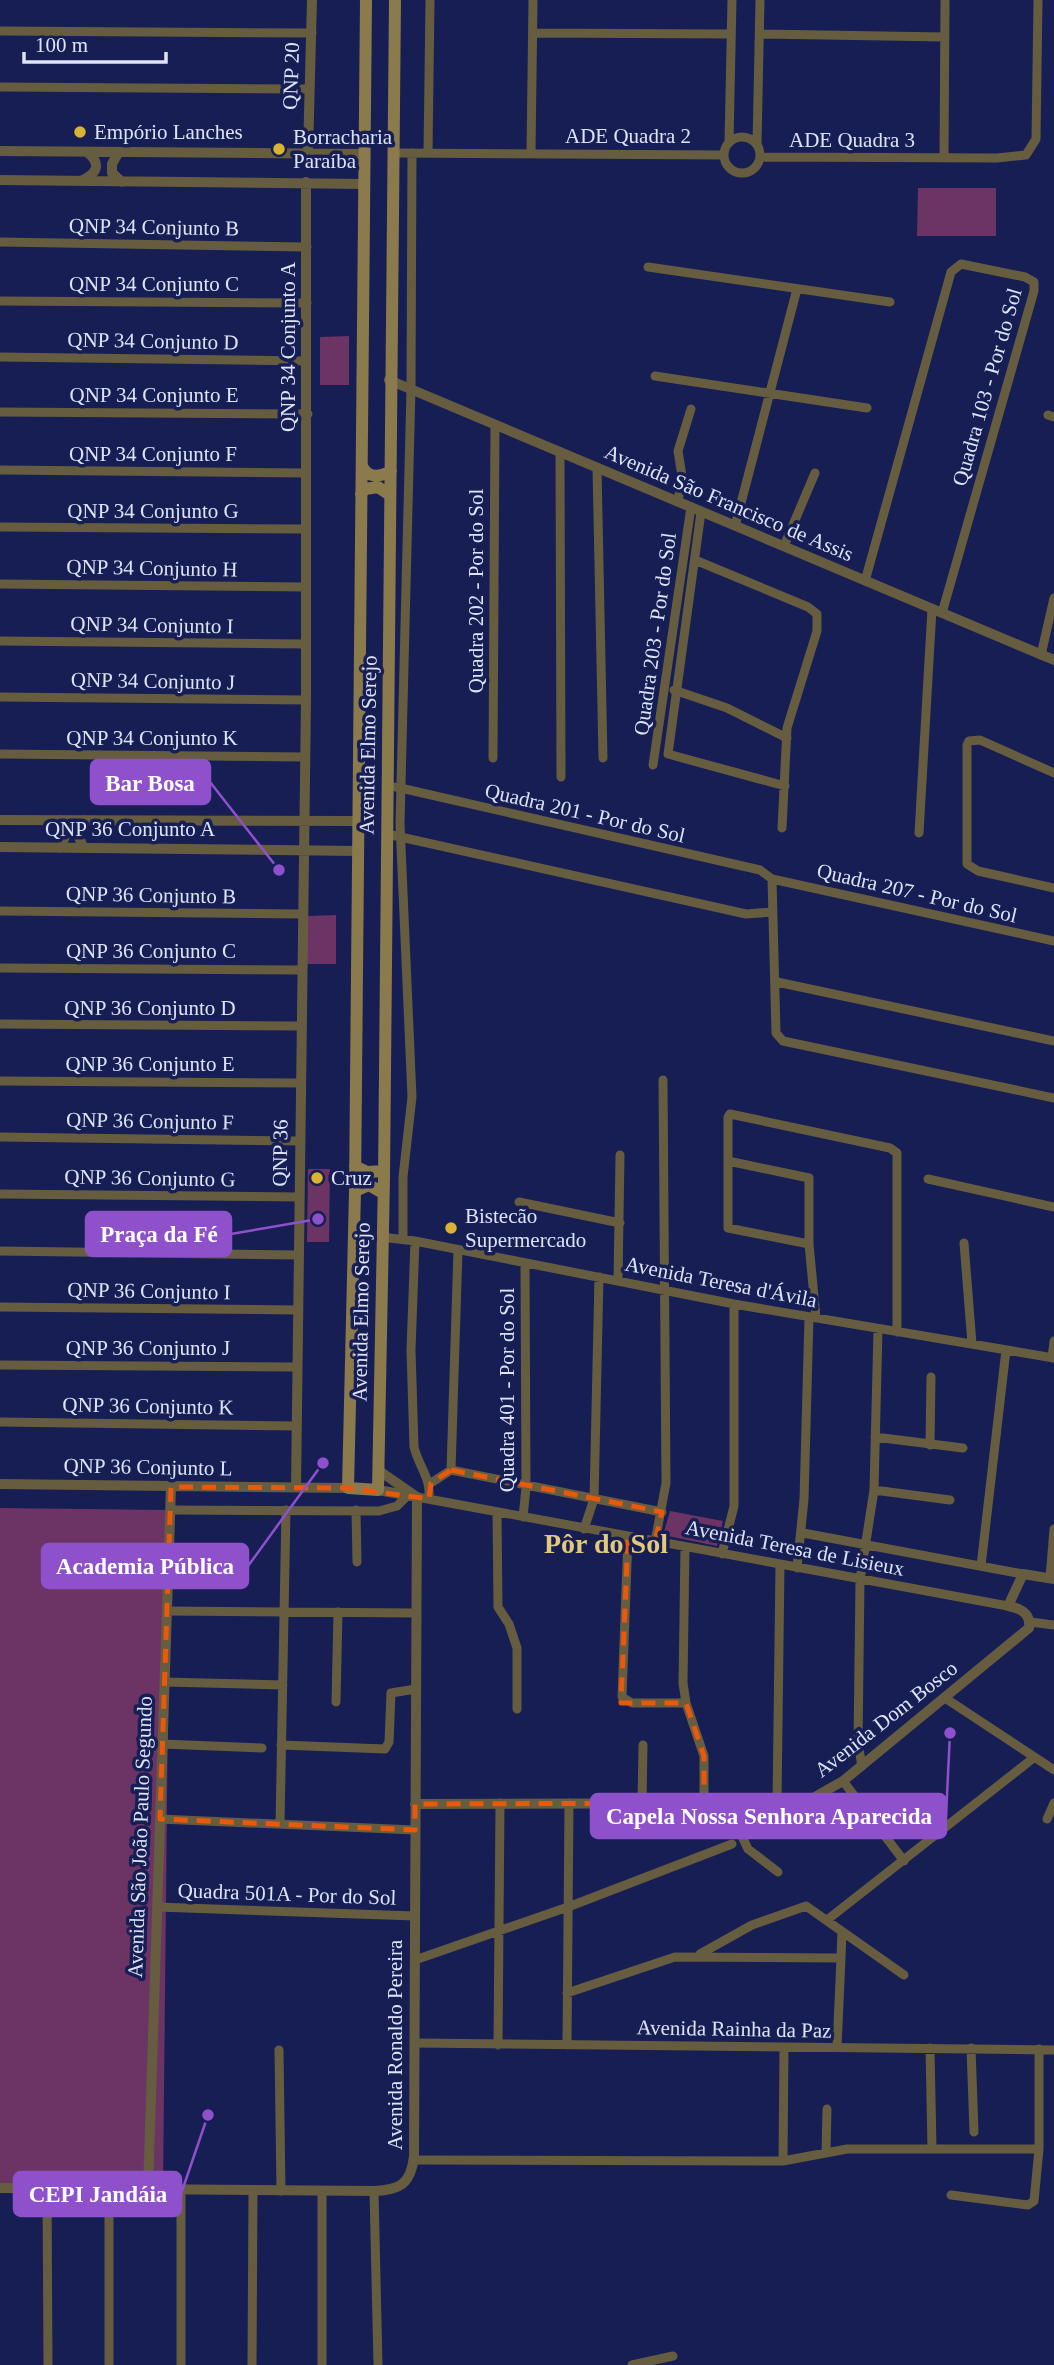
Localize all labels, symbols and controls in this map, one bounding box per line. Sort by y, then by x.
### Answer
scale bar [24,21,166,65]
text: 100 m [35,33,88,57]
street label: QNP 20 [278,42,304,110]
place label: Empório Lanches [94,120,243,144]
marker: Empório Lanches [72,124,88,140]
street label: ADE Quadra 2 [565,124,691,148]
place label: Borracharia Paraíba [293,125,393,173]
street label: ADE Quadra 3 [789,128,915,152]
marker: Borracharia Paraíba [271,141,287,157]
street label: QNP 34 Conjunto B [69,214,239,240]
street label: QNP 34 Conjunto A [276,261,300,432]
street label: QNP 34 Conjunto C [69,272,239,296]
street label: Quadra 103 - Por do Sol [947,285,1027,489]
street label: QNP 34 Conjunto D [67,328,239,354]
street label: QNP 34 Conjunto E [70,383,238,407]
street label: Avenida São Francisco de Assis [601,440,857,566]
street label: QNP 34 Conjunto F [69,442,237,466]
street label: Quadra 202 - Por do Sol [464,488,488,693]
street label: QNP 34 Conjunto G [67,499,239,523]
street label: Quadra 203 - Por do Sol [629,531,681,737]
street label: QNP 34 Conjunto H [66,555,238,581]
street label: QNP 34 Conjunto I [70,612,234,638]
street label: Avenida Elmo Serejo [354,655,382,835]
street label: QNP 34 Conjunto J [71,668,235,694]
street label: QNP 34 Conjunto K [66,726,238,750]
callout: Bar Bosa [91,760,210,804]
text: Bar Bosa [105,771,195,796]
street label: Quadra 201 - Por do Sol [483,778,688,848]
street label: QNP 36 Conjunto A [45,817,216,841]
street label: Quadra 207 - Por do Sol [815,858,1020,928]
street label: QNP 36 Conjunto B [66,882,236,908]
street label: QNP 36 Conjunto C [66,939,236,963]
street label: QNP 36 Conjunto D [64,996,236,1020]
street label: QNP 36 Conjunto E [66,1052,234,1076]
street label: QNP 36 Conjunto F [66,1108,234,1134]
street label: QNP 36 [267,1119,293,1187]
street label: QNP 36 Conjunto G [64,1165,236,1191]
place label: Cruz [331,1166,372,1190]
marker: Cruz [309,1170,325,1186]
place label: Bistecão Supermercado [465,1204,586,1252]
callout: Praça da Fé [86,1212,231,1256]
marker: Bistecão Supermercado [443,1220,459,1236]
text: Praça da Fé [100,1222,218,1247]
street label: Avenida Elmo Serejo [347,1222,375,1402]
street label: Avenida Teresa d'Ávila [623,1252,820,1313]
street label: QNP 36 Conjunto I [67,1278,231,1304]
street label: Quadra 401 - Por do Sol [495,1287,519,1492]
street label: QNP 36 Conjunto J [66,1336,230,1360]
street label: QNP 36 Conjunto K [62,1393,234,1419]
street label: QNP 36 Conjunto L [63,1454,233,1480]
street label: Avenida Teresa de Lisieux [684,1515,907,1581]
district label: Pôr do Sol [544,1528,668,1559]
callout: Academia Pública [42,1544,248,1588]
text: Academia Pública [56,1554,235,1579]
street label: Avenida Dom Bosco [810,1656,962,1782]
street label: Avenida São João Paulo Segundo [123,1696,157,1978]
callout: Capela Nossa Senhora Aparecida [591,1794,946,1838]
text: Capela Nossa Senhora Aparecida [606,1804,933,1829]
street label: Quadra 501A - Por do Sol [177,1878,397,1910]
street label: Avenida Ronaldo Pereira [383,1939,407,2150]
street label: Avenida Rainha da Paz [636,2015,832,2043]
callout: CEPI Jandáia [14,2172,181,2216]
text: CEPI Jandáia [29,2182,168,2207]

